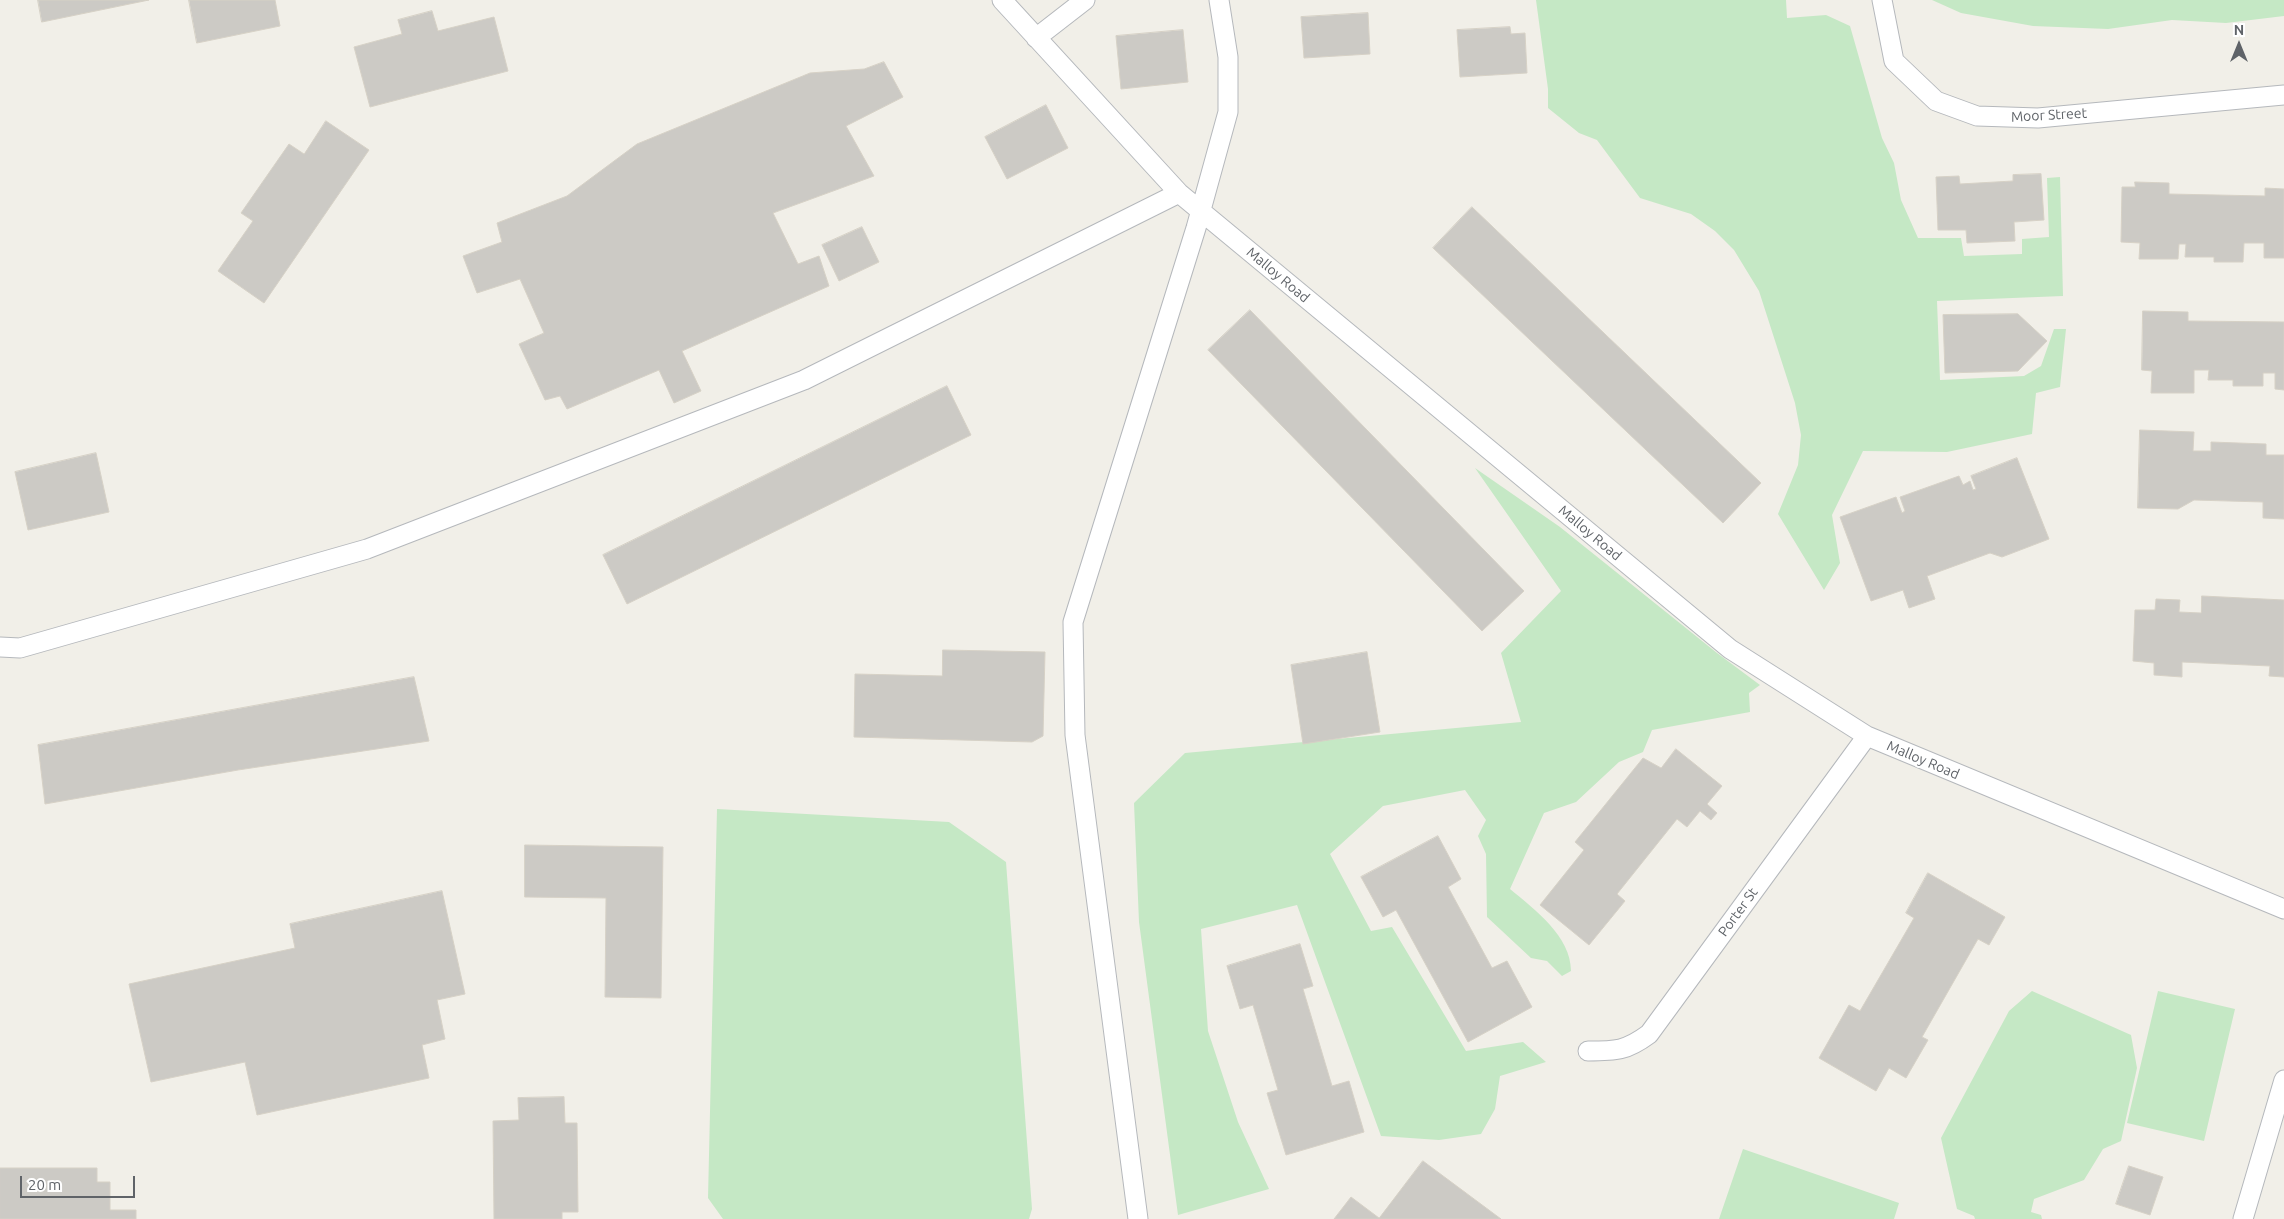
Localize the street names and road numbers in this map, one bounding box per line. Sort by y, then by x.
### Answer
street label: Moor Street [2011,105,2087,125]
street label: Malloy Road [1243,244,1313,306]
street label: Malloy Road [1555,502,1625,564]
street label: Malloy Road [1884,737,1962,783]
street label: Porter St [1715,884,1761,940]

